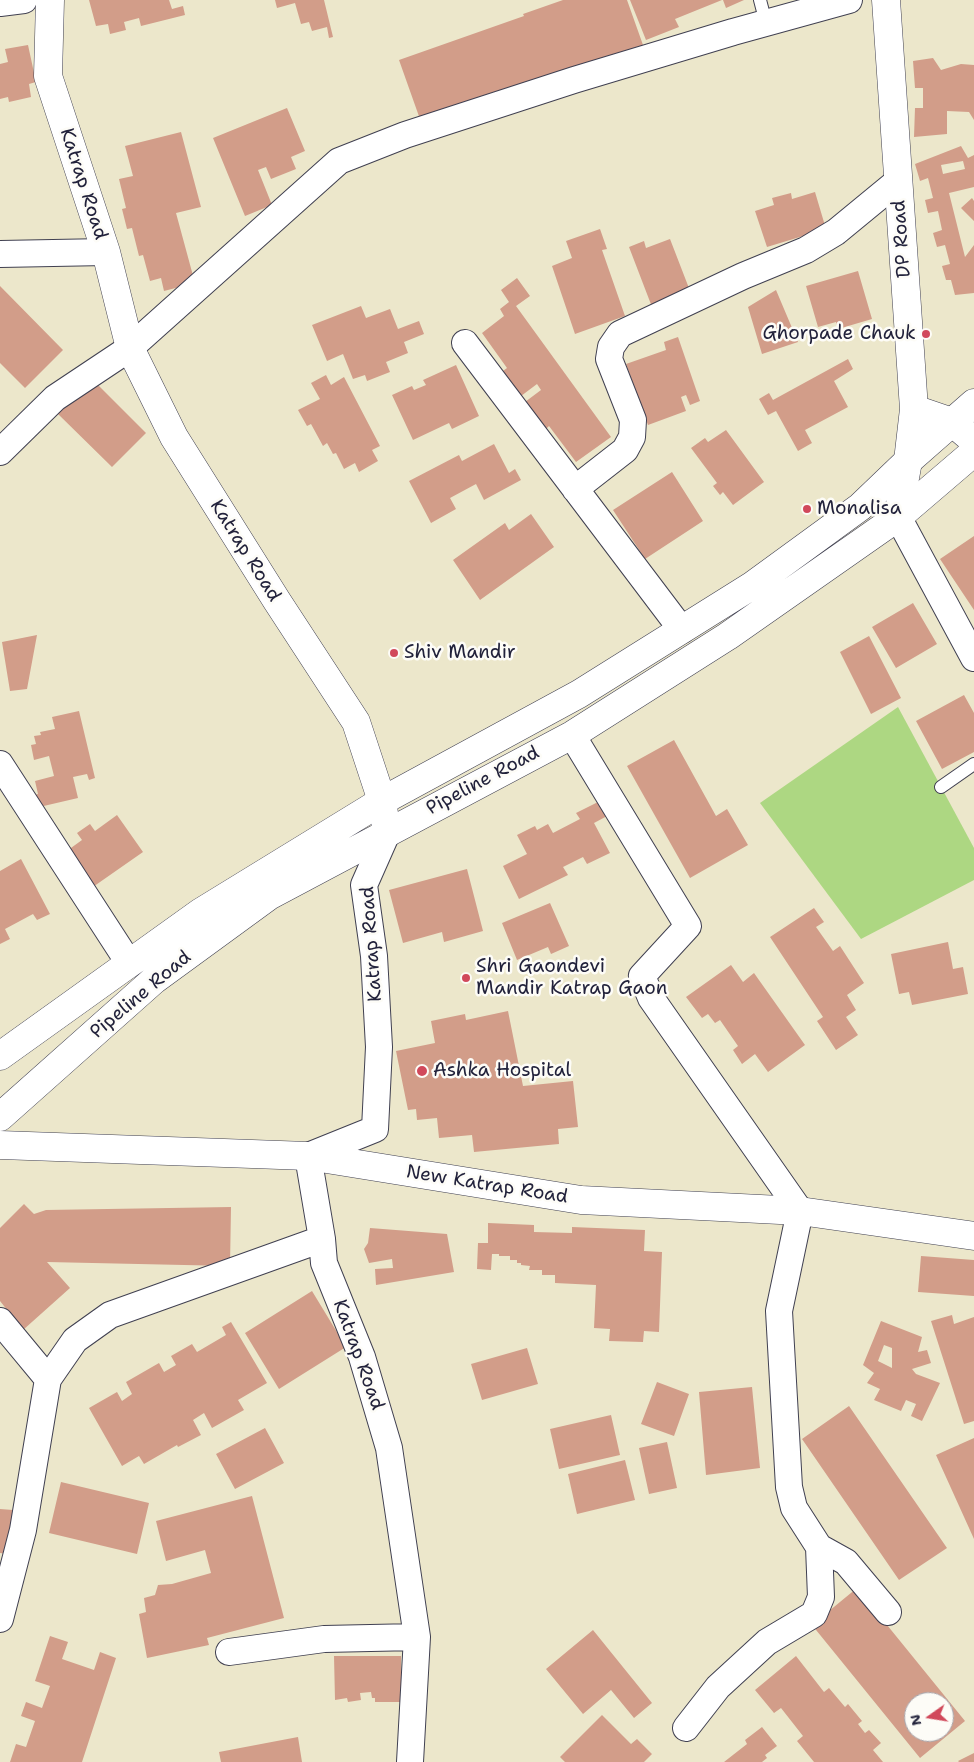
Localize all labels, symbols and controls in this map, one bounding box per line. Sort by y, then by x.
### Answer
street label: Katrap Road [54,125,112,243]
street label: DP Road [888,199,916,279]
place label: Ghorpade Chauk [762,323,916,345]
marker: Ghorpade Chauk [920,328,932,340]
street label: Katrap Road [205,496,285,606]
place label: Monalisa [817,498,901,520]
marker: Monalisa [801,503,813,515]
place label: Shiv Mandir [404,642,516,664]
marker: Shiv Mandir [388,647,400,659]
street label: Pipeline Road [423,742,543,820]
street label: Katrap Road [357,885,387,1003]
street label: Pipeline Road [86,946,196,1044]
place label: Shri Gaondevi Mandir Katrap Gaon [476,956,667,1000]
marker: Shri Gaondevi Mandir Katrap Gaon [460,972,472,984]
place label: Ashka Hospital [433,1060,571,1082]
marker: Ashka Hospital [415,1064,429,1078]
street label: New Katrap Road [404,1161,570,1209]
street label: Katrap Road [327,1297,389,1413]
north arrow [904,1692,954,1742]
text: N [905,1713,925,1728]

